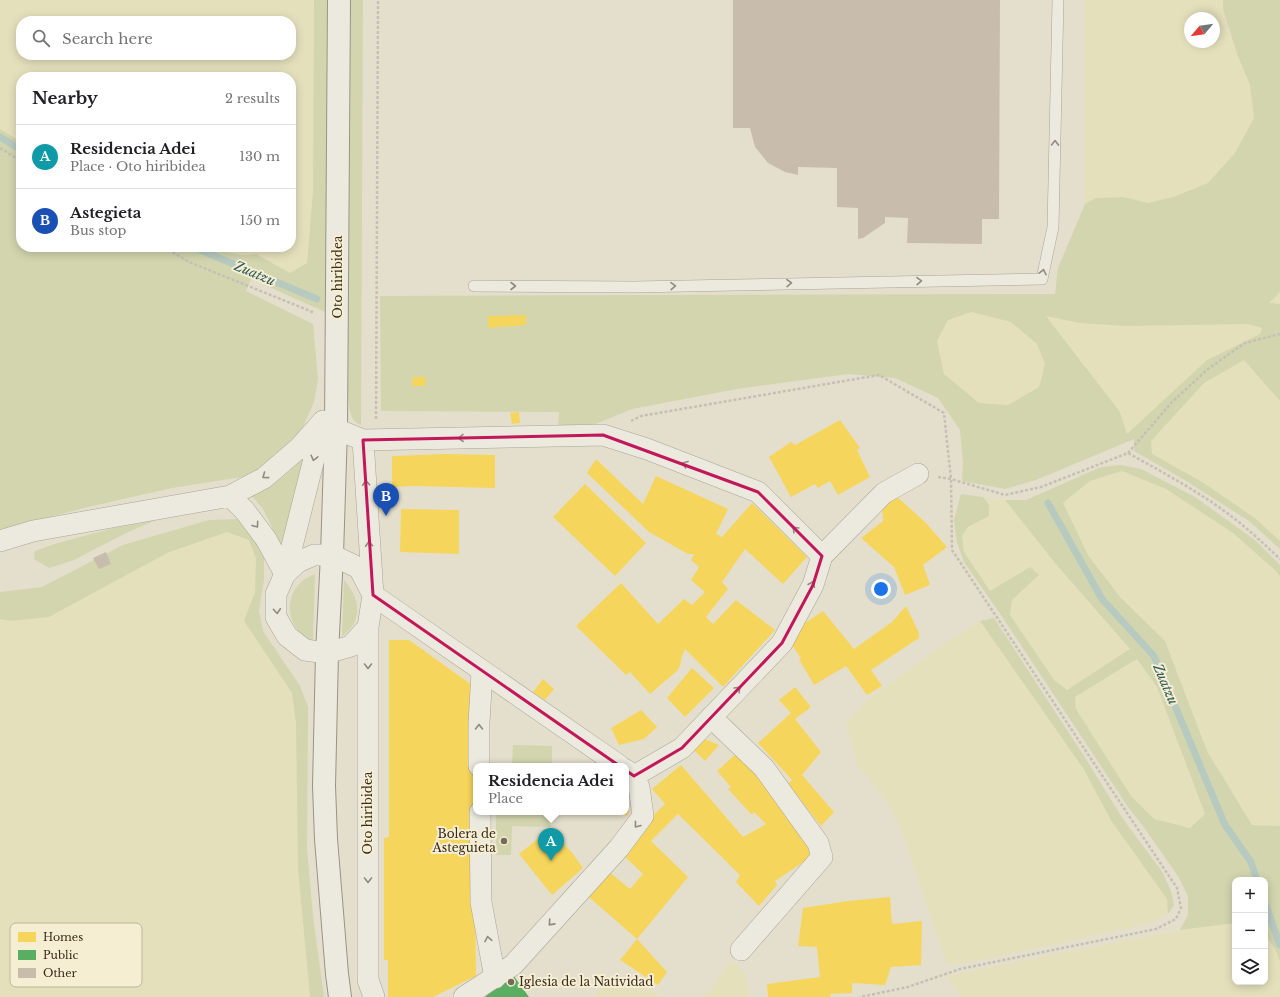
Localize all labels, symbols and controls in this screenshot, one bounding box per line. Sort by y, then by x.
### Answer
north arrow [1184,12,1220,48]
search box [16,16,296,60]
icon: search [30,27,52,49]
text: Search here [62,29,153,48]
text: Nearby [32,88,98,109]
text: 2 results [225,90,280,107]
text: Residencia Adei [70,139,196,158]
one-way arrow [1050,140,1059,146]
text: A [40,148,50,165]
text: 130 m [239,148,280,165]
text: Place · Oto hiribidea [70,158,206,175]
text: Astegieta [70,203,141,222]
text: B [40,212,50,229]
text: 150 m [240,212,280,229]
text: Bus stop [70,222,126,239]
street label: Oto hiribidea [330,235,345,318]
water label: Zuatzu [231,257,278,290]
one-way arrow [1039,268,1047,275]
one-way arrow [916,277,922,285]
one-way arrow [786,279,792,287]
one-way arrow [510,282,516,290]
one-way arrow [670,282,676,290]
one-way arrow [458,434,464,442]
one-way arrow [310,454,319,461]
one-way arrow [682,460,689,468]
one-way arrow [262,471,269,478]
one-way arrow [361,480,370,486]
pin: B [373,483,399,516]
one-way arrow [251,520,258,527]
one-way arrow [792,526,800,534]
one-way arrow [365,541,374,547]
your location [871,579,891,599]
one-way arrow [808,581,816,588]
one-way arrow [272,608,281,614]
water label: Zuatzu [1149,660,1182,707]
one-way arrow [364,663,372,669]
one-way arrow [733,686,740,694]
one-way arrow [475,724,483,730]
popup [473,763,629,815]
street label: Oto hiribidea [360,771,375,854]
text: Residencia Adei [488,771,614,790]
text: Place [488,790,523,807]
one-way arrow [634,820,641,827]
place label: Bolera de Asteguieta [431,826,496,855]
pin: A [538,828,564,861]
marker: Bolera de Asteguieta [499,836,509,846]
one-way arrow [364,877,372,883]
map controls [1232,877,1268,985]
button: + [1232,877,1268,913]
button: − [1232,913,1268,949]
one-way arrow [549,918,556,925]
legend [10,923,142,987]
text: Homes [43,930,83,944]
one-way arrow [485,936,493,942]
text: Public [43,948,78,962]
button: layers [1232,949,1268,985]
text: Other [43,966,77,980]
place label: Iglesia de la Natividad [519,974,653,989]
marker: Iglesia de la Natividad [506,977,516,987]

